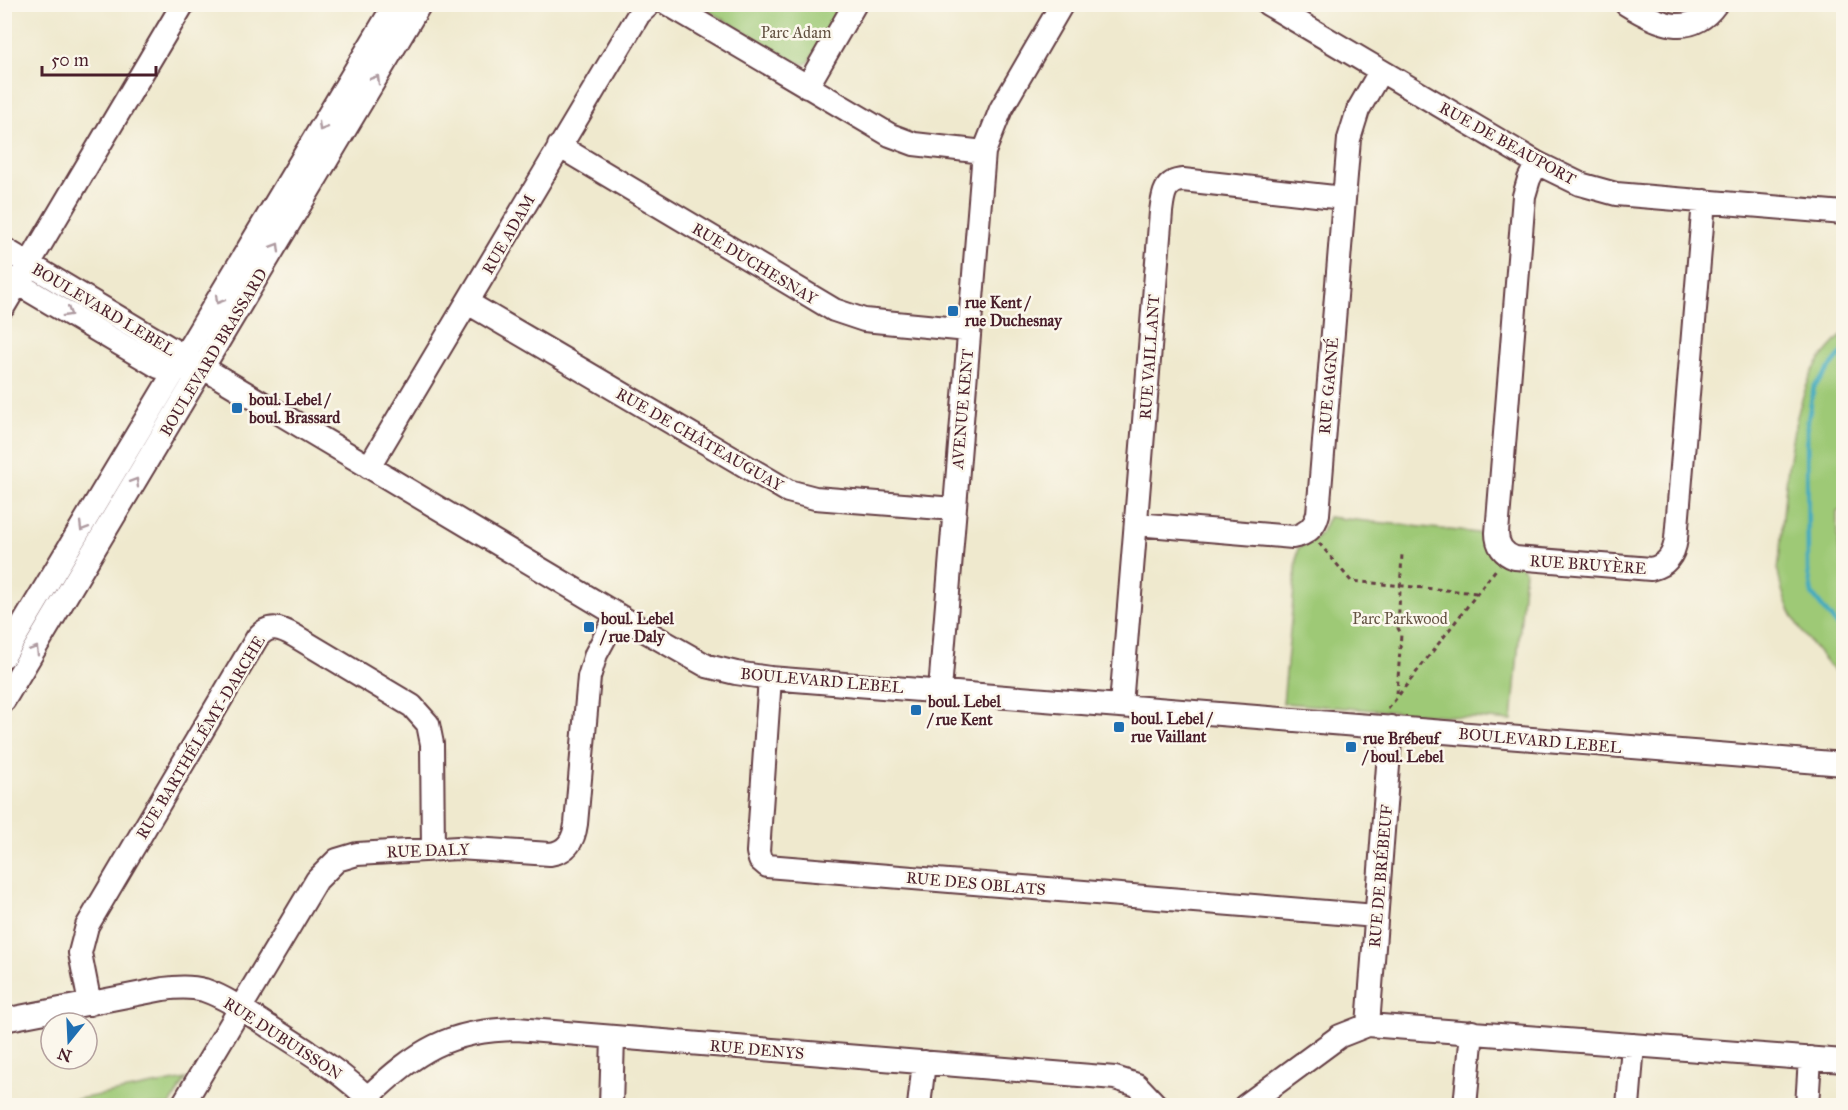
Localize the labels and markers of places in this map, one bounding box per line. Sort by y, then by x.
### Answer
place label: rue Kent / rue Duchesnay [964,293,1063,331]
marker: rue Kent / rue Duchesnay [946,304,960,318]
place label: boul. Lebel / boul. Brassard [248,390,341,427]
marker: boul. Lebel / boul. Brassard [230,401,244,415]
place label: boul. Lebel / rue Daly [599,609,674,647]
marker: boul. Lebel / rue Daly [582,620,596,634]
place label: boul. Lebel / rue Kent [926,692,1001,729]
marker: boul. Lebel / rue Kent [909,703,923,717]
place label: boul. Lebel / rue Vaillant [1130,709,1213,746]
marker: boul. Lebel / rue Vaillant [1112,720,1126,734]
place label: rue Brébeuf / boul. Lebel [1361,729,1444,766]
marker: rue Brébeuf / boul. Lebel [1344,740,1358,754]

